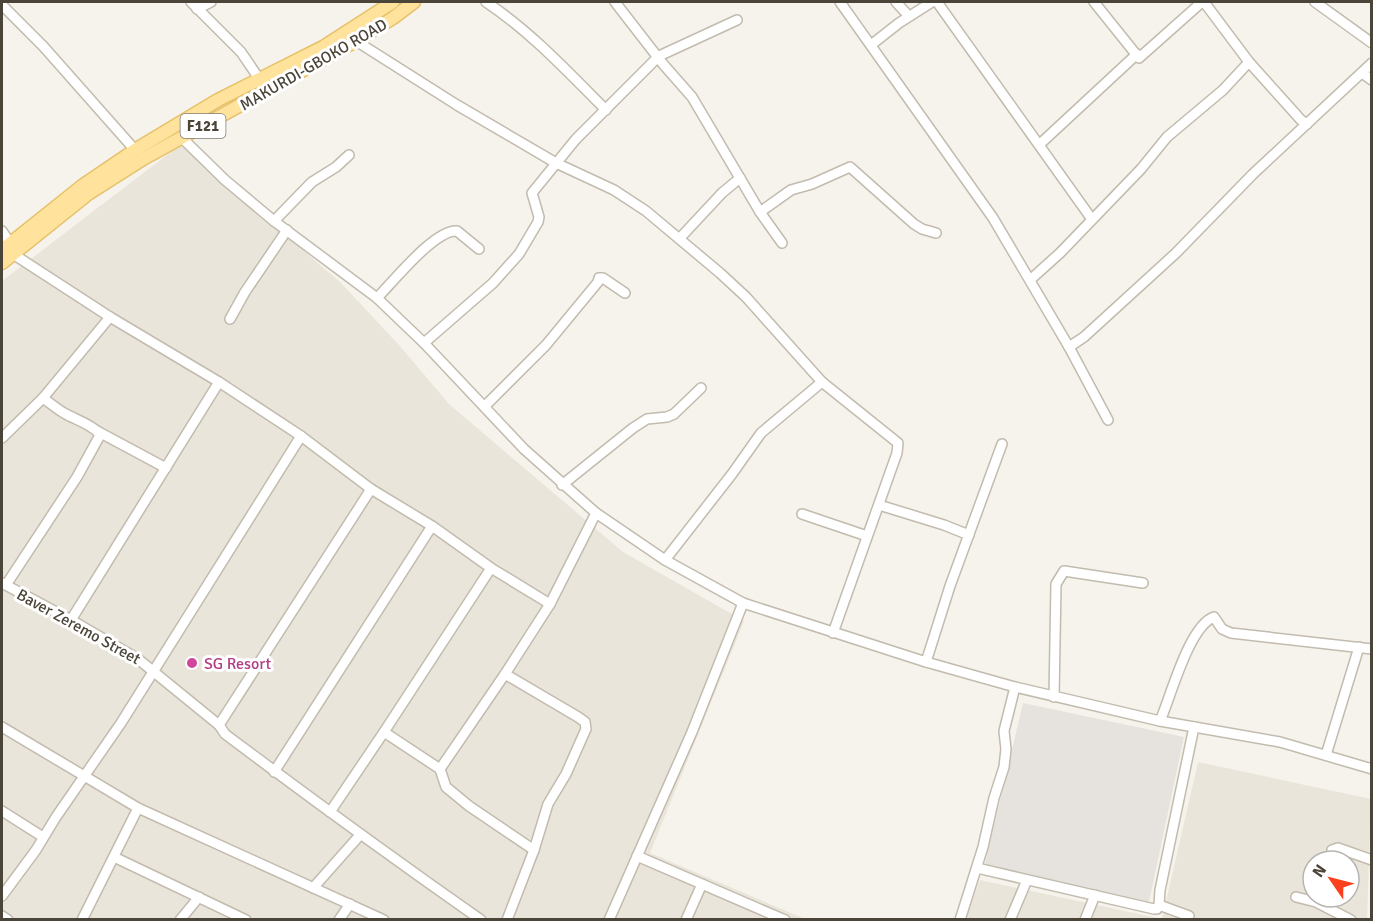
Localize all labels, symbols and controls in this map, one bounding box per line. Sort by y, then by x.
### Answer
street label: MAKURDI-GBOKO ROAD [236,15,391,115]
road number: F121 [180,114,226,138]
street label: Baver Zeremo Street [13,585,144,669]
place label: SG Resort [204,654,272,674]
marker: SG Resort [185,656,199,670]
north arrow [1301,849,1361,909]
text: N [1308,861,1331,881]

